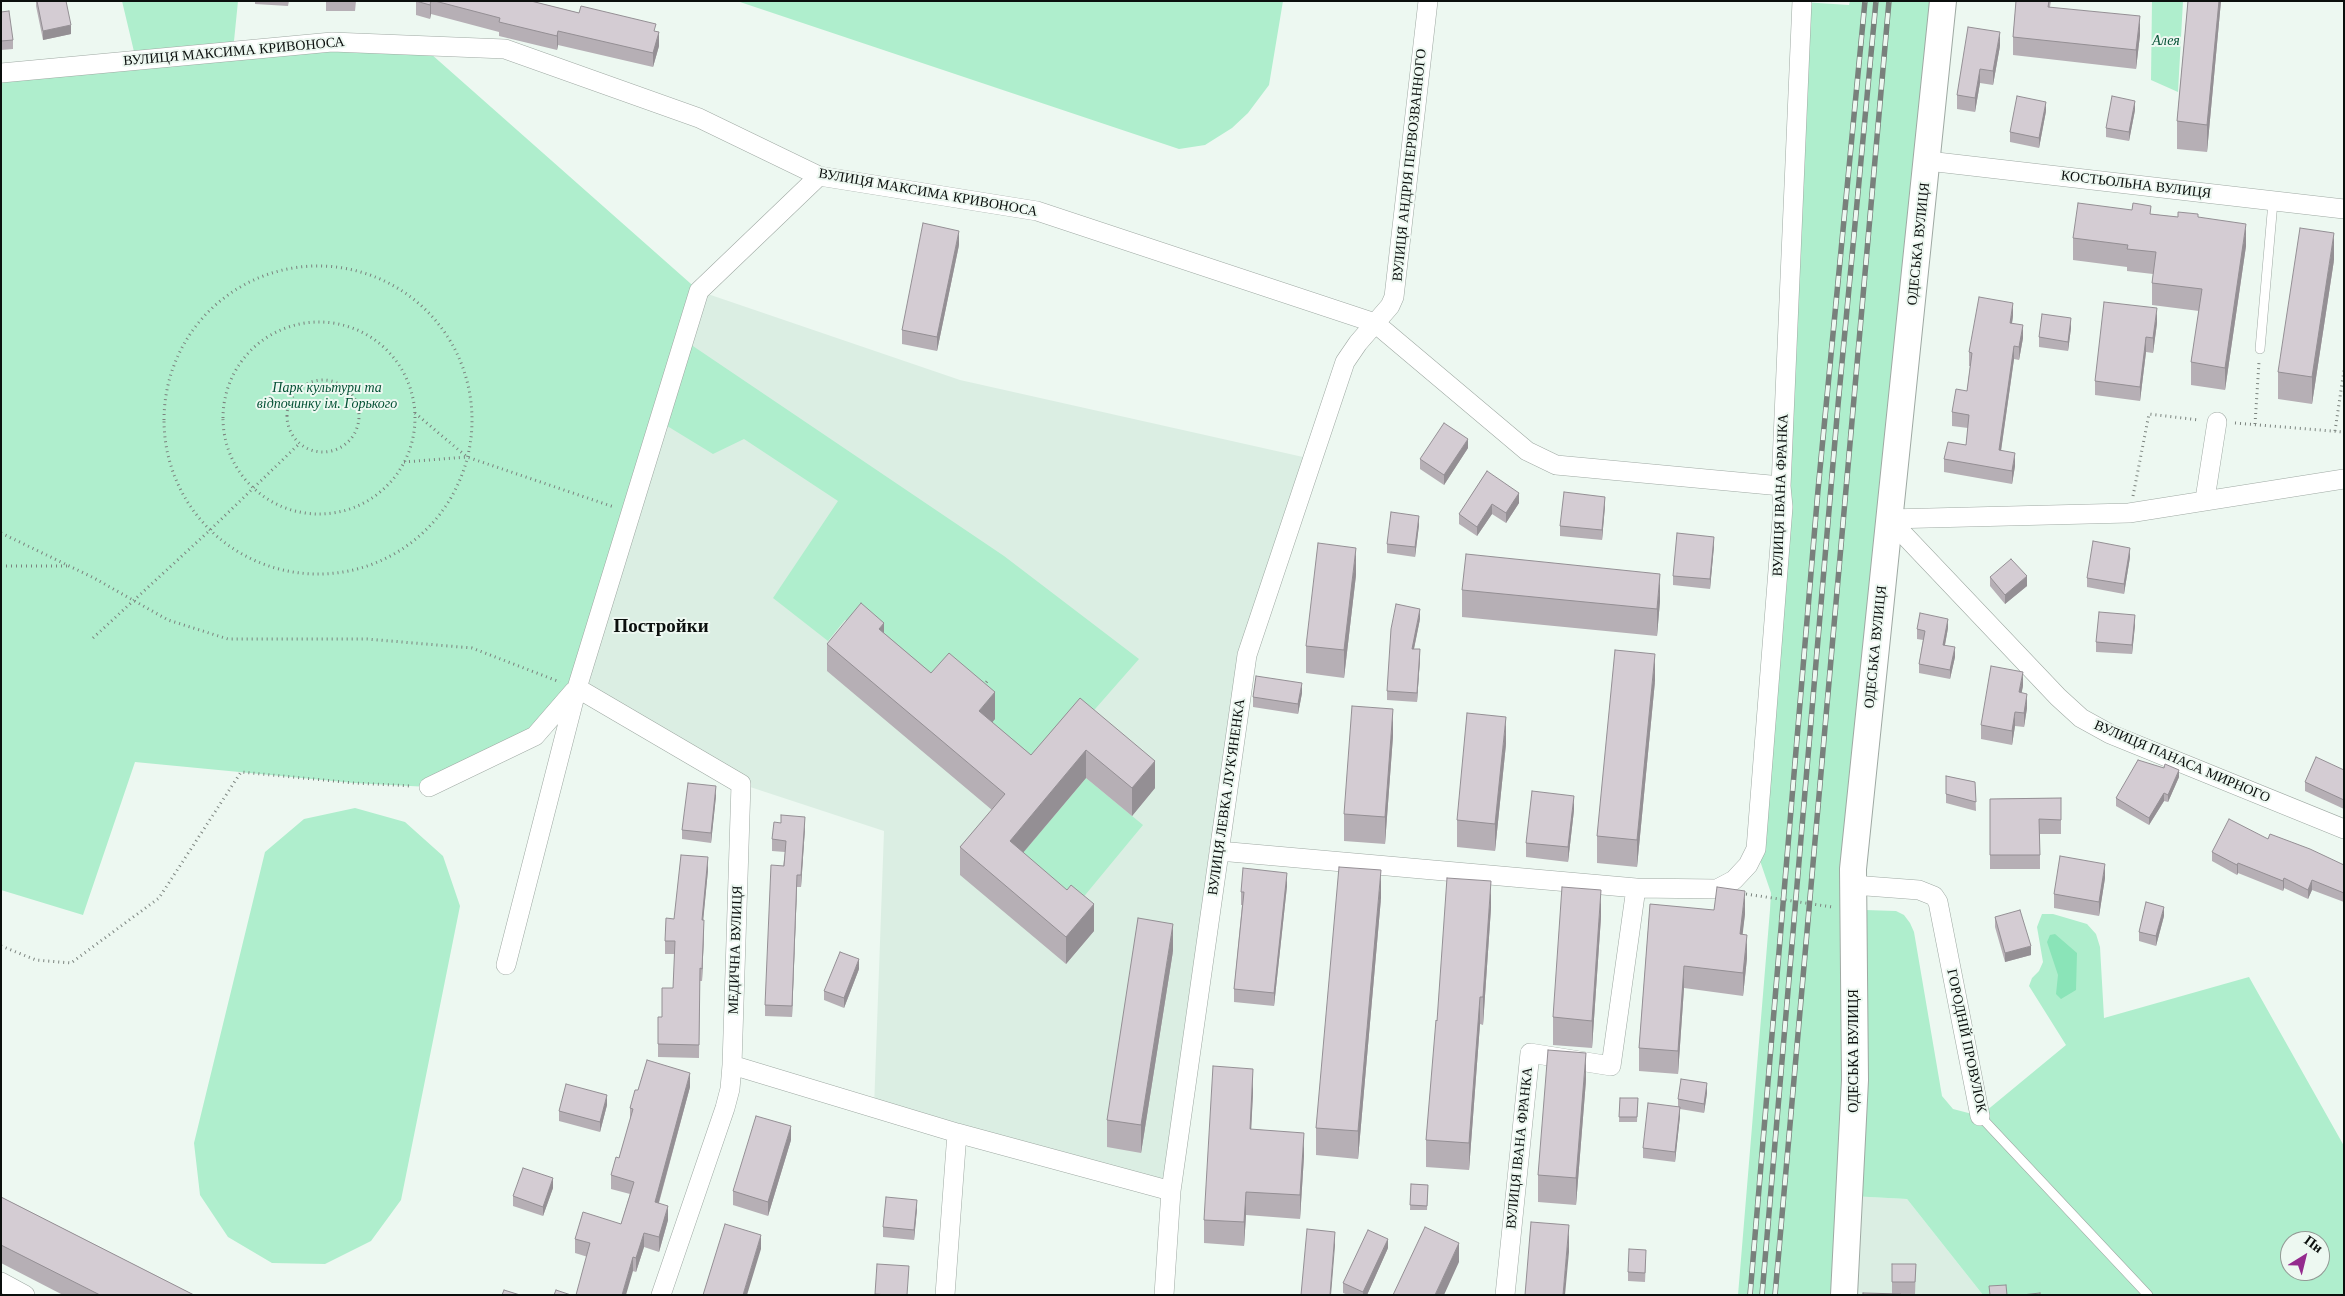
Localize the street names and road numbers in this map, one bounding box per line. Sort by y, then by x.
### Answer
street label: ВУЛИЦЯ МАКСИМА КРИВОНОСА [123,34,345,70]
street label: ВУЛИЦЯ АНДРІЯ ПЕРВОЗВАННОГО [1389,48,1431,282]
street label: ВУЛИЦЯ МАКСИМА КРИВОНОСА [817,165,1039,221]
street label: КОСТЬОЛЬНА ВУЛИЦЯ [2060,167,2212,203]
street label: ОДЕСЬКА ВУЛИЦЯ [1904,182,1934,306]
street label: ВУЛИЦЯ ІВАНА ФРАНКА [1770,413,1792,577]
street label: ОДЕСЬКА ВУЛИЦЯ [1861,585,1891,709]
street label: ВУЛИЦЯ ЛЕВКА ЛУК'ЯНЕНКА [1205,698,1249,896]
street label: ВУЛИЦЯ ПАНАСА МИРНОГО [2091,717,2273,807]
street label: МЕДИЧНА ВУЛИЦЯ [725,885,747,1015]
street label: ГОРОДНІЙ ПРОВУЛОК [1943,967,1989,1115]
street label: ОДЕСЬКА ВУЛИЦЯ [1846,989,1862,1113]
street label: ВУЛИЦЯ ІВАНА ФРАНКА [1503,1066,1537,1230]

